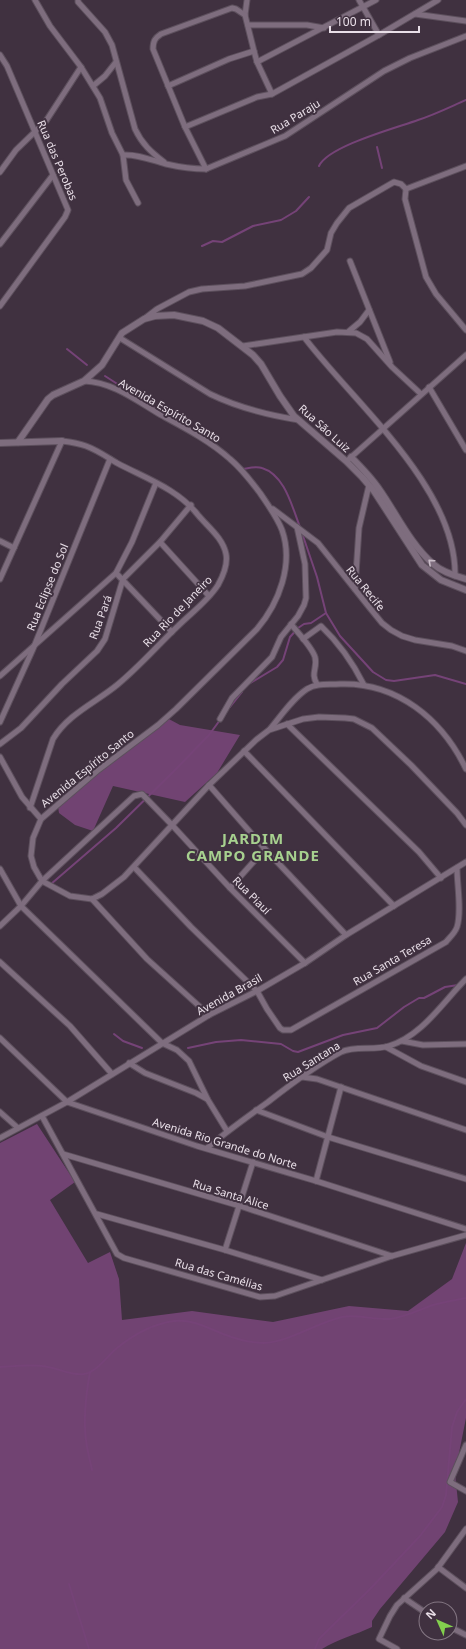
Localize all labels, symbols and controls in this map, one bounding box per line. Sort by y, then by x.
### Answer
scale bar [330,8,419,34]
text: 100 m [336,13,371,30]
street label: Rua Paraju [267,95,323,137]
street label: Rua das Perobas [34,118,82,202]
street label: Avenida Espírito Santo [116,375,224,446]
street label: Rua São Luiz [296,401,354,455]
street label: Rua Eclipse do Sol [23,541,71,633]
one-way arrow [429,560,436,567]
street label: Rua Recife [343,562,389,614]
street label: Rua Rio de Janeiro [139,572,215,650]
street label: Rua Pará [85,593,115,641]
street label: Avenida Espírito Santo [37,726,137,810]
district label: JARDIM CAMPO GRANDE [186,828,320,865]
street label: Rua Piauí [230,873,275,918]
street label: Rua Santa Teresa [350,931,434,989]
street label: Avenida Brasil [194,970,264,1018]
street label: Rua Santana [280,1037,342,1085]
street label: Avenida Rio Grande do Norte [151,1114,299,1172]
street label: Rua Santa Alice [191,1175,271,1213]
street label: Rua das Camélias [173,1254,265,1294]
north arrow [418,1601,458,1641]
text: N [422,1605,439,1622]

